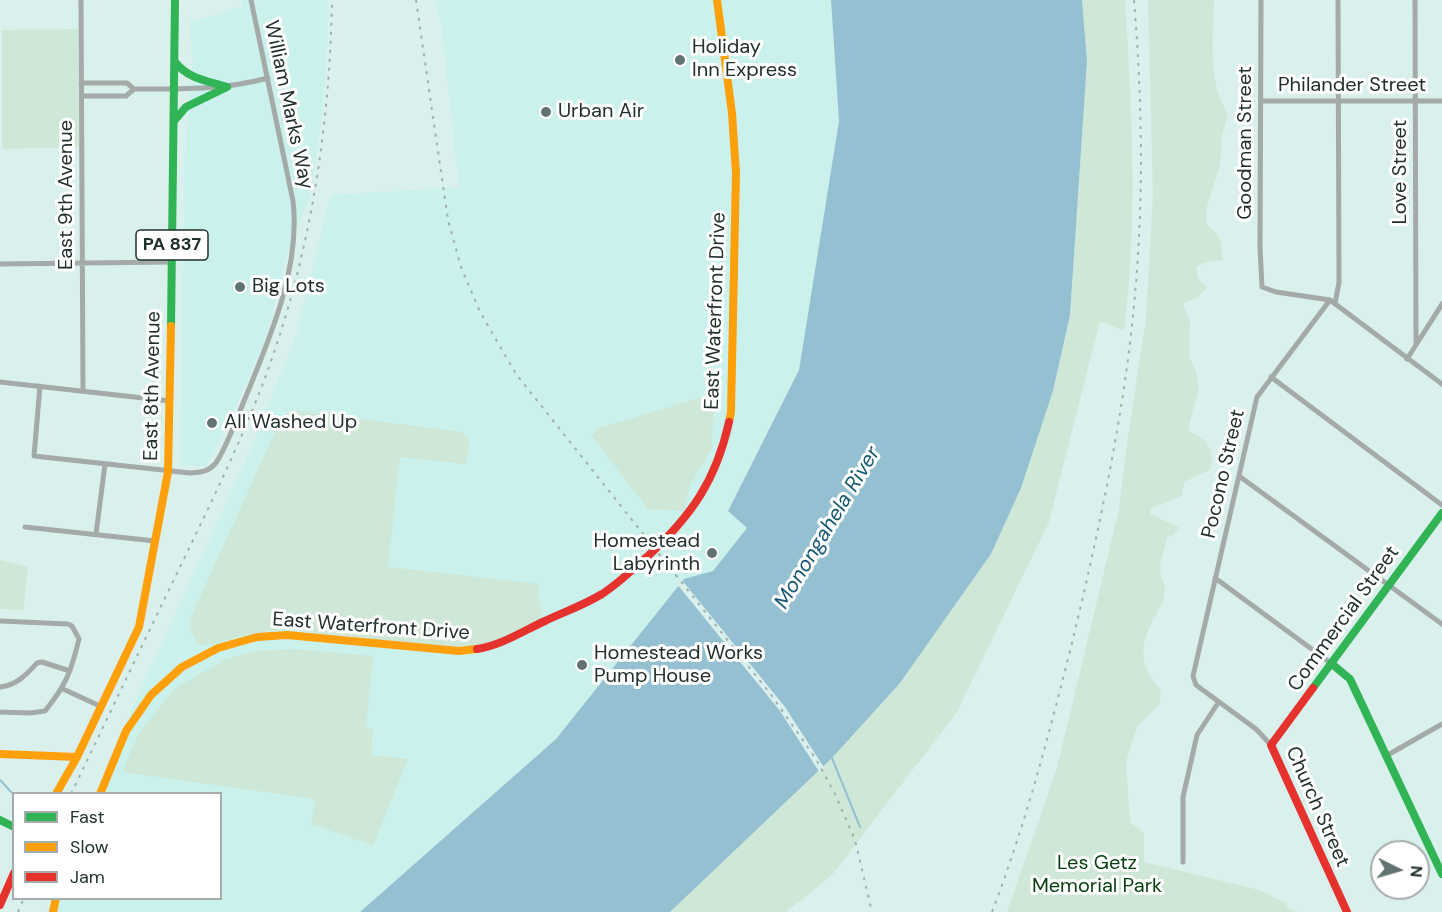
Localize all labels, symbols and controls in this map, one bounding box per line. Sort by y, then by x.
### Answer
street label: William Marks Way [258,18,318,192]
place label: Holiday Inn Express [692,36,797,83]
marker: Holiday Inn Express [673,53,687,67]
street label: Goodman Street [1234,66,1258,220]
street label: Philander Street [1278,74,1426,98]
place label: Urban Air [558,100,644,124]
marker: Urban Air [539,105,553,119]
street label: East 9th Avenue [55,120,79,270]
street label: Love Street [1389,120,1413,224]
street label: East Waterfront Drive [701,212,731,410]
road number: PA 837 [136,230,208,260]
place label: Big Lots [252,275,325,299]
marker: Big Lots [233,280,247,294]
street label: East 8th Avenue [140,311,166,461]
street label: Pocono Street [1198,407,1250,541]
place label: All Washed Up [224,411,357,435]
marker: All Washed Up [205,416,219,430]
water label: Monongahela River [770,442,886,614]
place label: Homestead Labyrinth [593,530,700,577]
street label: Commercial Street [1283,542,1405,696]
marker: Homestead Labyrinth [705,546,719,560]
street label: East Waterfront Drive [271,608,471,646]
place label: Homestead Works Pump House [594,642,763,689]
marker: Homestead Works Pump House [575,658,589,672]
street label: Church Street [1280,743,1354,871]
legend [12,792,222,900]
text: Fast [70,805,105,829]
text: Slow [70,835,109,859]
north arrow [1370,840,1430,900]
park label: Les Getz Memorial Park [1032,852,1162,899]
text: Jam [70,865,105,889]
text: N [1405,865,1427,878]

